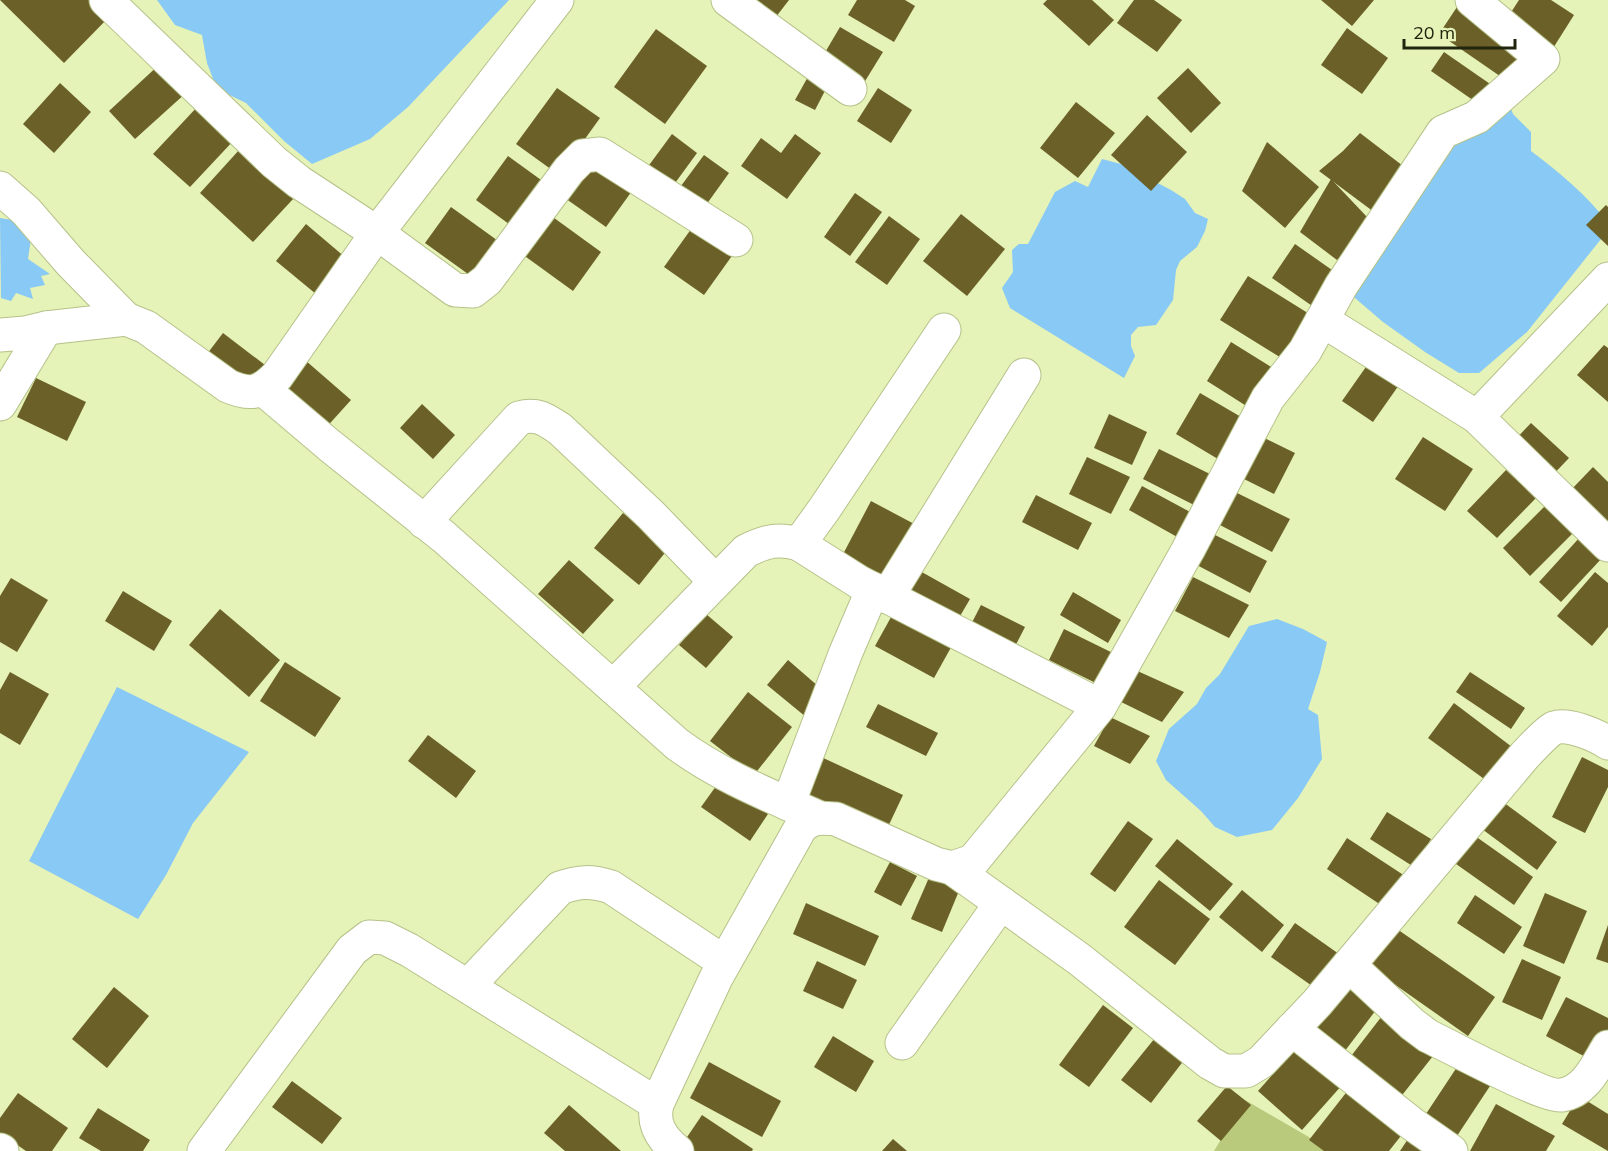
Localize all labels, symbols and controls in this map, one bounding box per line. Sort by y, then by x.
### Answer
scale bar [1404,12,1515,50]
text: 20 m [1413,21,1455,44]

